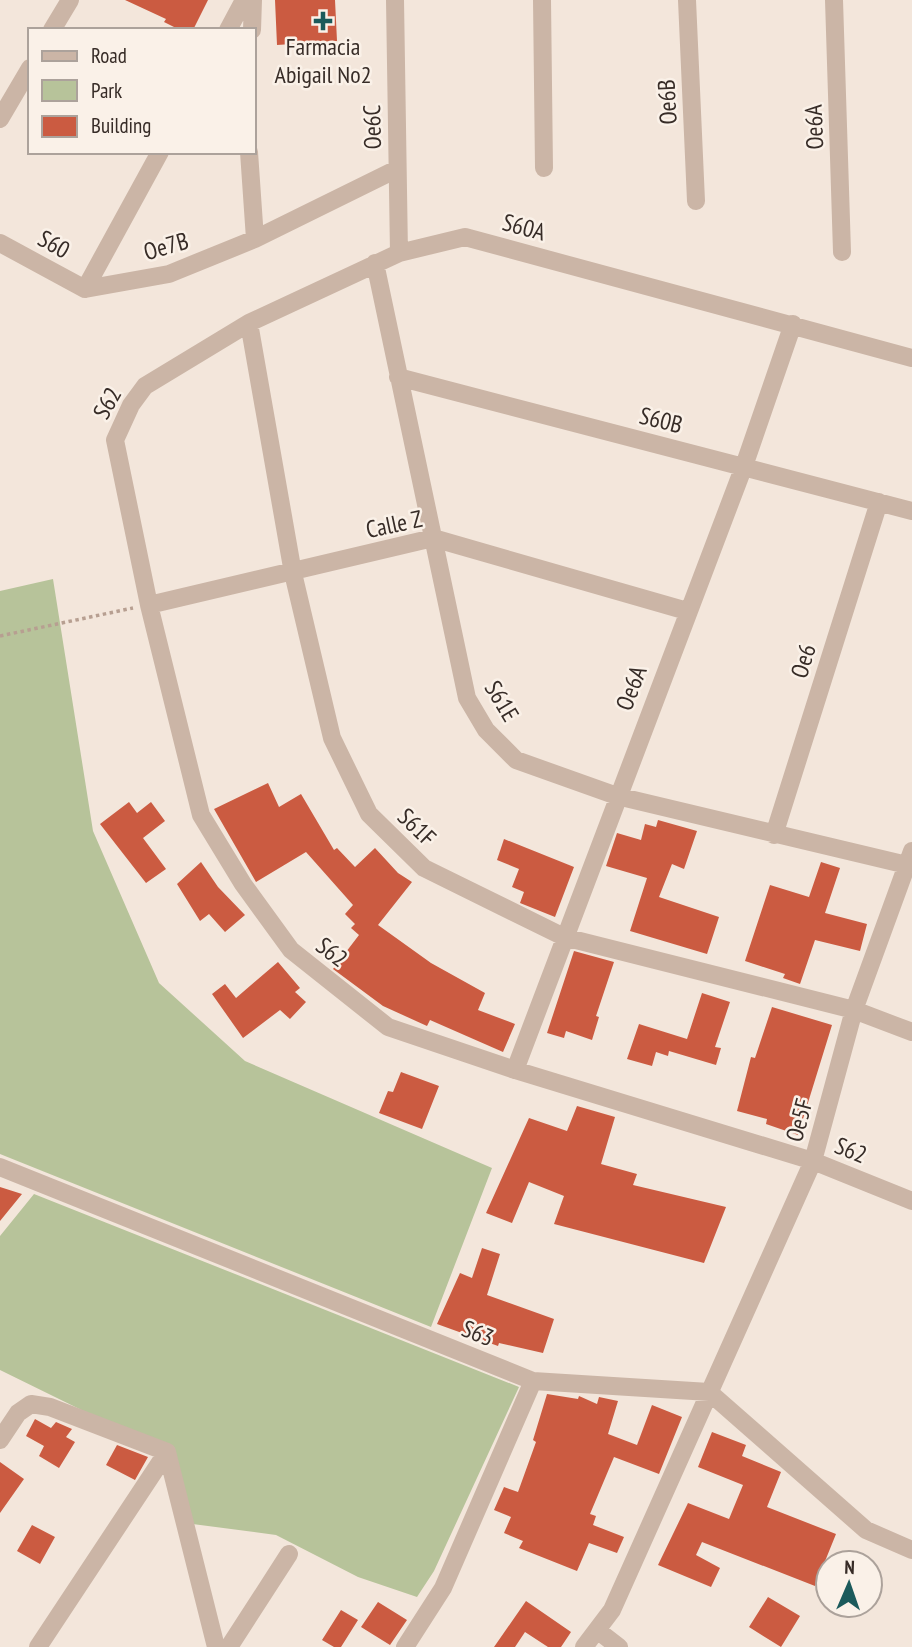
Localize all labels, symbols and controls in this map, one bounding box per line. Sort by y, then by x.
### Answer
marker: Farmacia Abigail No2 [315,13,331,29]
legend [28,28,256,154]
place label: Farmacia Abigail No2 [275,31,371,90]
text: Road [91,42,127,69]
text: Park [91,77,122,104]
street label: Oe6B [650,79,684,125]
street label: Oe6A [798,103,830,150]
street label: Oe6C [356,104,388,150]
text: Building [91,112,151,139]
street label: S60A [499,206,550,248]
street label: S60 [33,223,75,265]
street label: Oe7B [140,225,192,267]
street label: S62 [86,382,128,424]
street label: S60B [636,400,686,440]
street label: Calle Z [363,503,425,545]
street label: Oe6 [783,640,823,682]
street label: Oe6A [608,661,654,715]
street label: S61E [478,675,526,727]
street label: S61F [391,801,443,853]
street label: S62 [310,930,354,974]
street label: Oe5F [778,1095,820,1145]
street label: S62 [830,1130,872,1170]
street label: S63 [457,1313,499,1353]
north arrow [814,1549,884,1619]
text: N [844,1555,855,1579]

